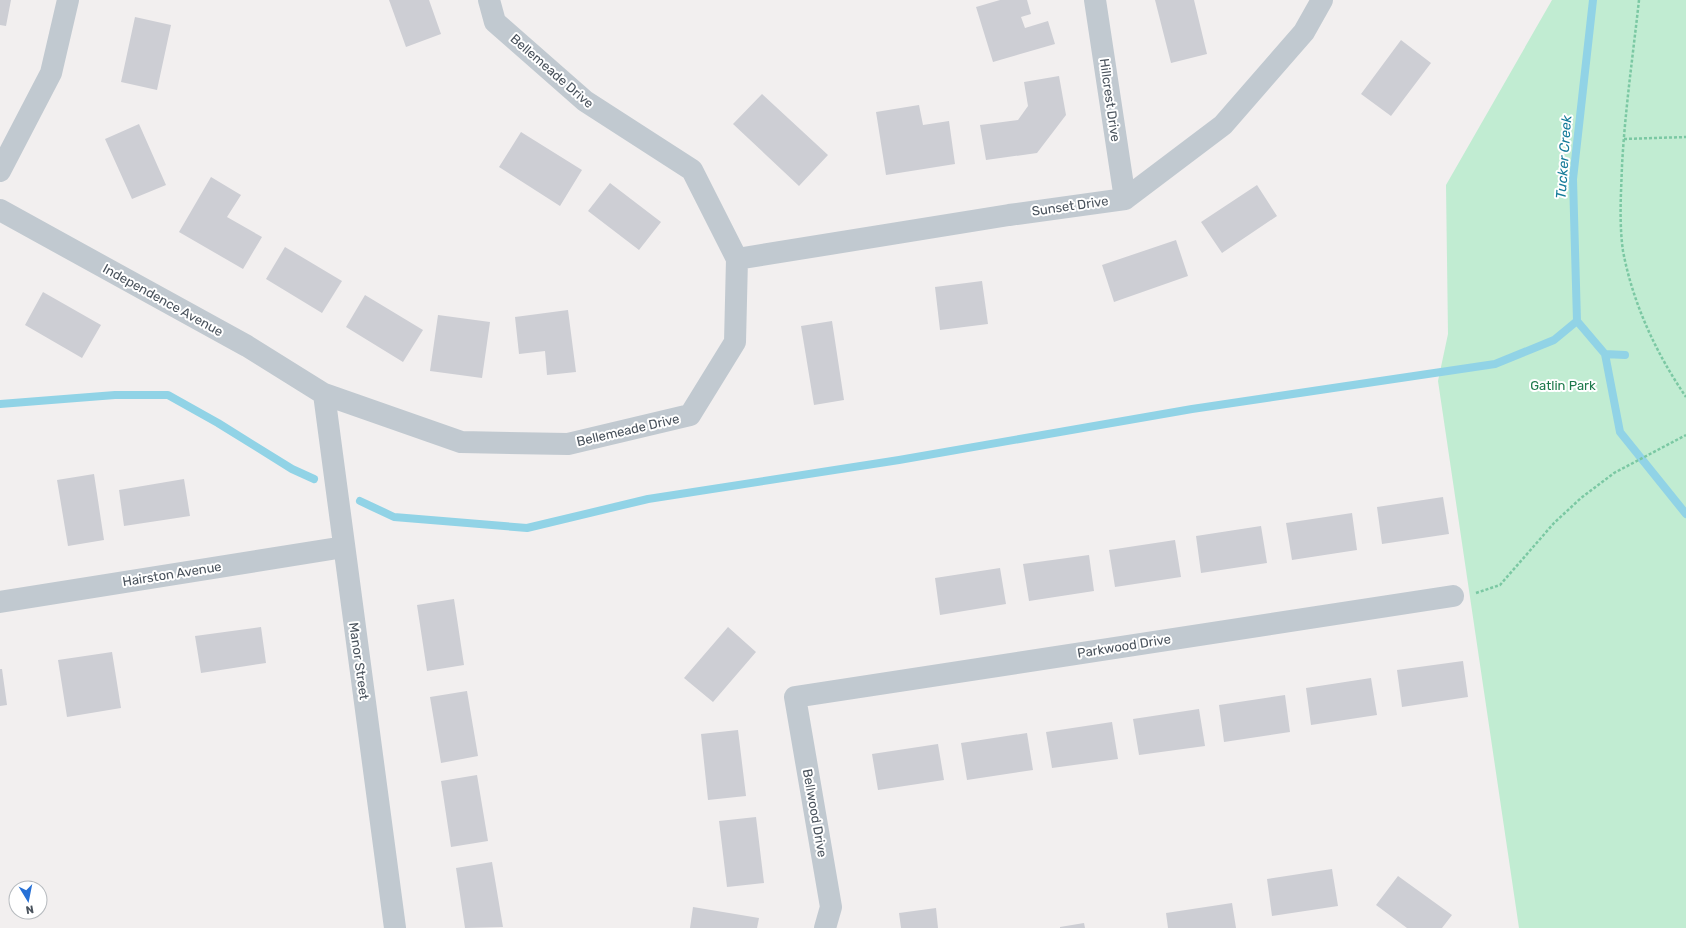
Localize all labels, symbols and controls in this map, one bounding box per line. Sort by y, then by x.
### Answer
street label: Bellemeade Drive [507,31,597,111]
street label: Hillcrest Drive [1097,57,1123,143]
water label: Tucker Creek [1553,114,1575,199]
street label: Sunset Drive [1031,193,1109,219]
street label: Independence Avenue [100,261,226,339]
park label: Gatlin Park [1530,378,1596,393]
street label: Bellemeade Drive [575,411,681,449]
street label: Hairston Avenue [121,559,223,589]
street label: Manor Street [346,621,372,701]
street label: Parkwood Drive [1076,631,1172,661]
street label: Bellwood Drive [800,768,830,858]
north arrow [8,880,48,920]
text: N [25,902,35,916]

